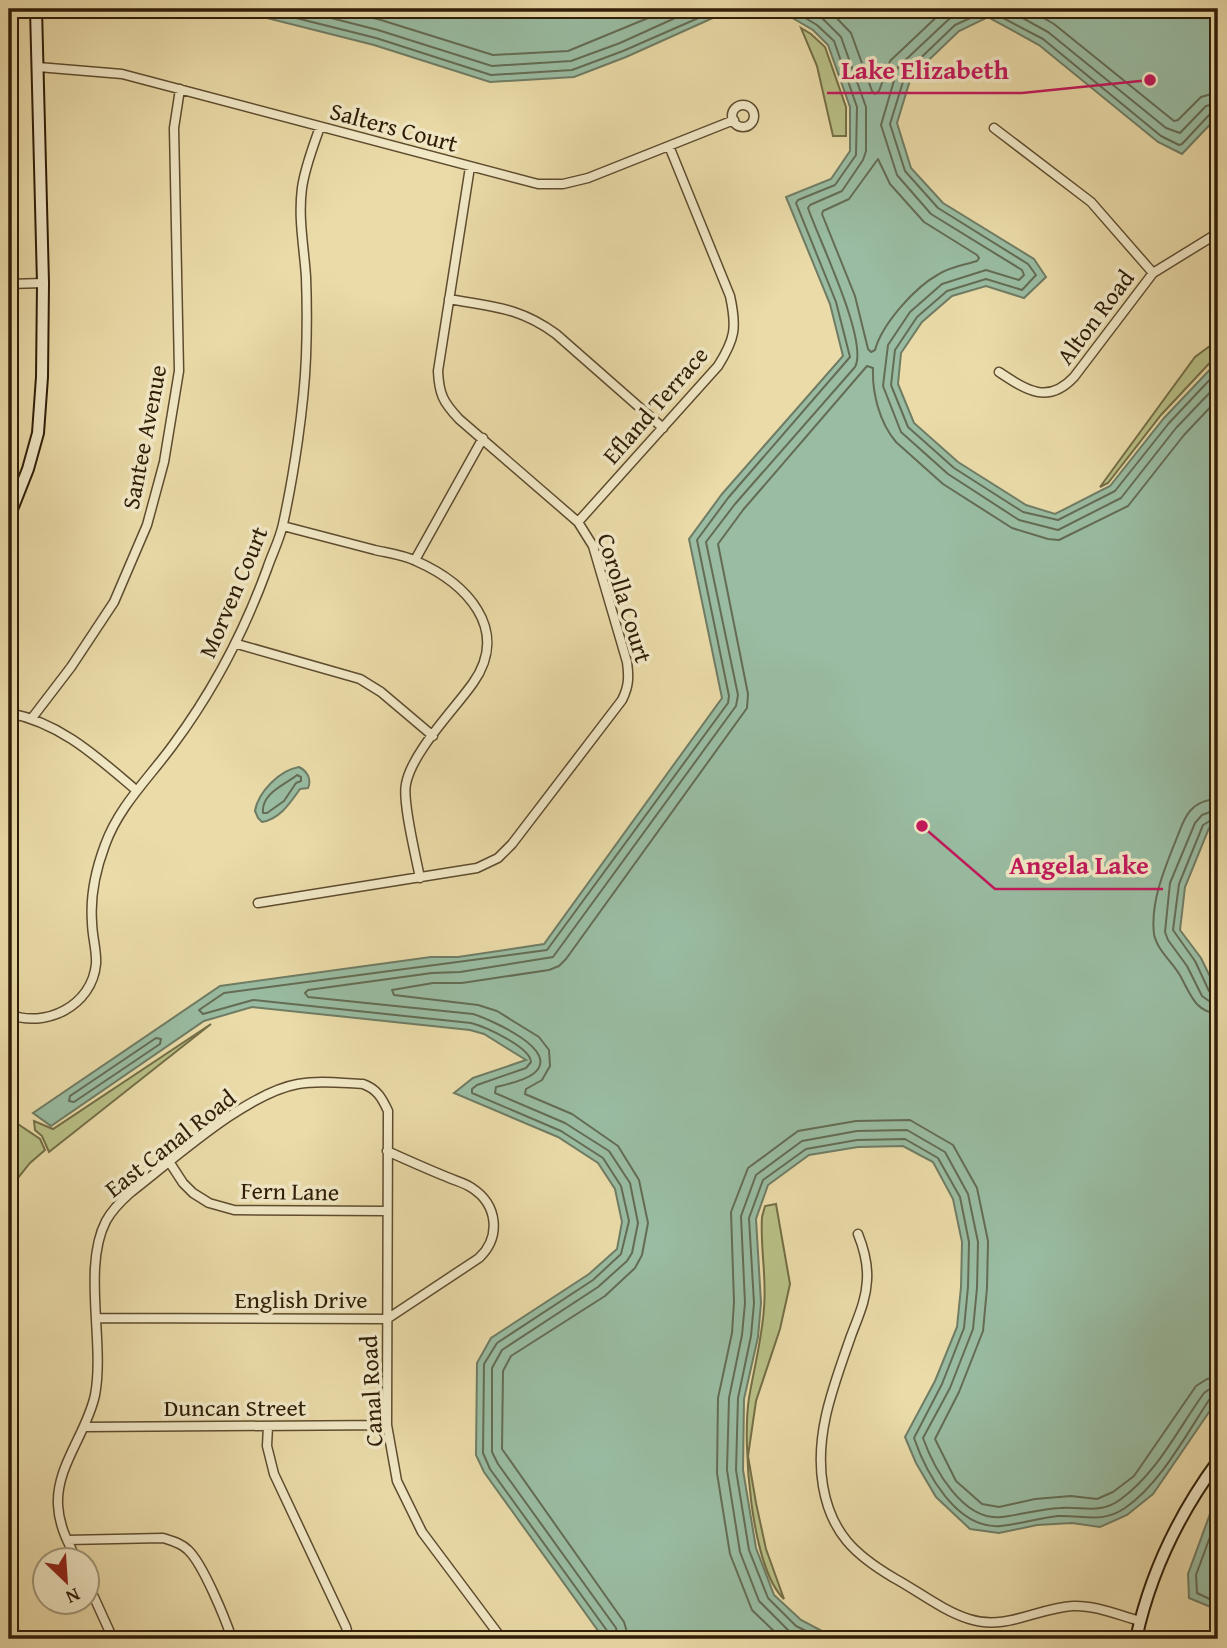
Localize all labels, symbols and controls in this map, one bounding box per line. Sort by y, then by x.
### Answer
callout: Lake Elizabeth [827,46,1022,93]
text: Lake Elizabeth [841,50,1009,89]
street label: Salters Court [326,93,462,161]
street label: Alton Road [1048,262,1142,372]
street label: Efland Terrace [594,338,716,472]
street label: Santee Avenue [113,362,175,512]
street label: Morven Court [190,520,277,663]
street label: Corolla Court [589,529,661,668]
callout: Angela Lake [995,842,1163,889]
text: Angela Lake [1009,845,1149,884]
street label: East Canal Road [97,1080,243,1205]
street label: Fern Lane [240,1173,340,1209]
street label: English Drive [234,1282,368,1317]
street label: Canal Road [351,1334,391,1448]
street label: Duncan Street [164,1390,307,1425]
north arrow [32,1546,102,1616]
text: N [61,1581,85,1612]

